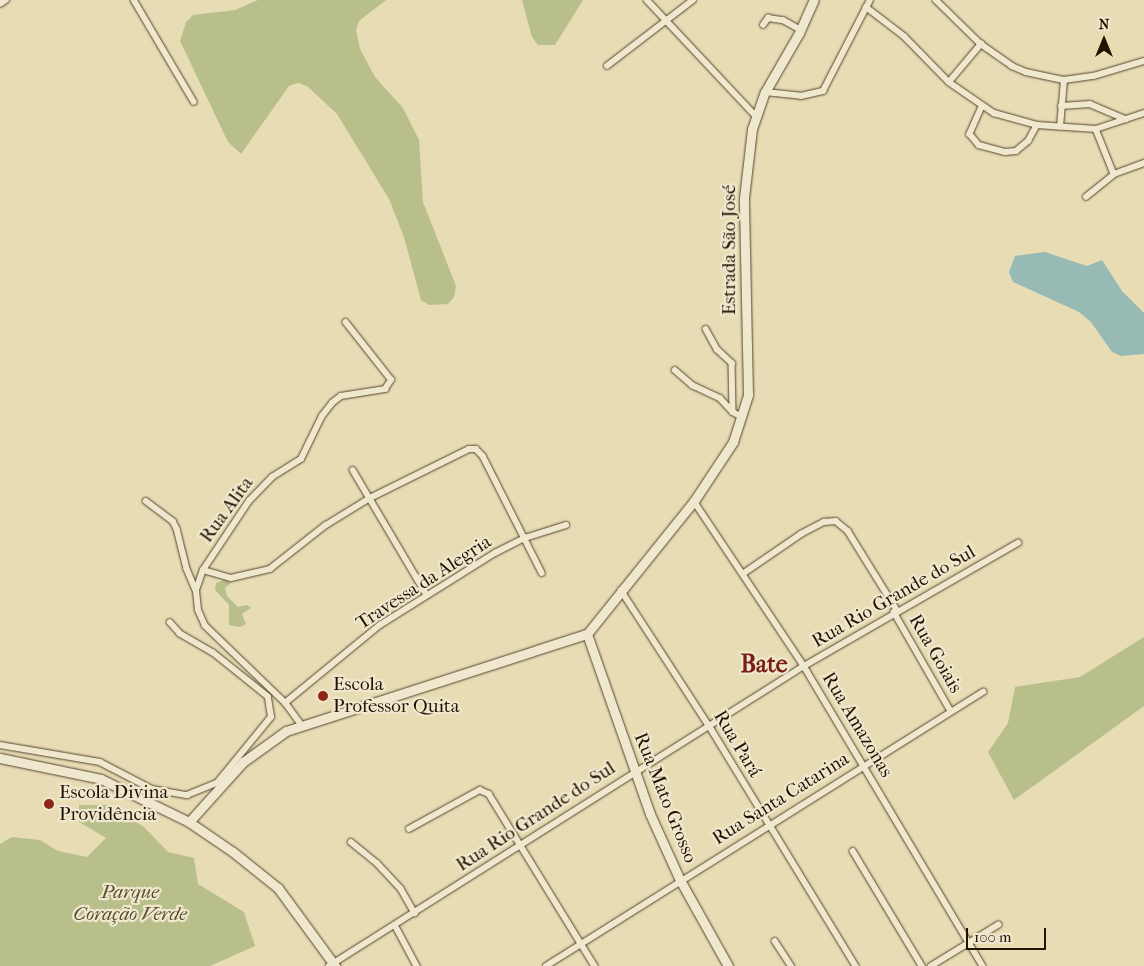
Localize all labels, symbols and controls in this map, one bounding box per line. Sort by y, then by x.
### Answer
north arrow [1079,15,1129,65]
text: N [1099,16,1109,33]
street label: Estrada São José [719,185,741,315]
street label: Rua Alita [196,473,258,547]
street label: Travessa da Alegria [352,531,496,635]
street label: Rua Rio Grande do Sul [808,541,980,653]
street label: Rua Goiais [903,611,967,697]
district label: Bate [740,651,788,679]
street label: Rua Amazonas [817,668,897,782]
place label: Escola Professor Quita [333,674,459,718]
marker: Escola Professor Quita [317,690,329,702]
street label: Rua Pará [708,706,766,782]
street label: Rua Mato Grosso [628,730,702,866]
street label: Rua Santa Catarina [708,748,854,850]
street label: Rua Rio Grande do Sul [452,757,620,877]
place label: Escola Divina Providência [59,782,168,826]
marker: Escola Divina Providência [43,798,55,810]
park label: Parque Coração Verde [73,882,187,926]
scale bar [969,918,1049,950]
text: 100 m [974,928,1012,946]

